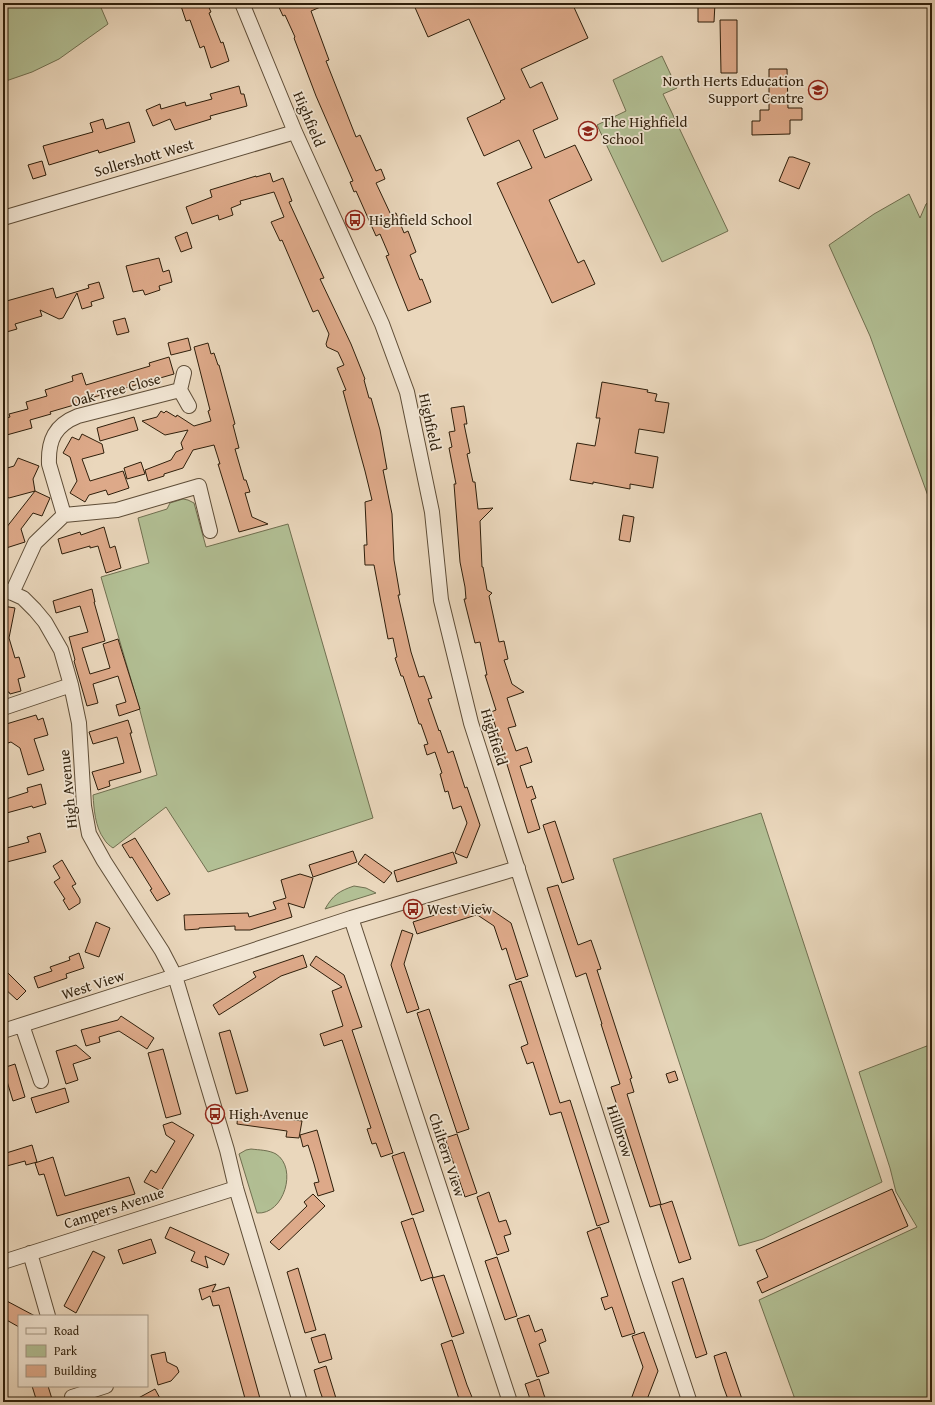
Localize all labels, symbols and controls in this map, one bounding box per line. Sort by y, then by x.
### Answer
place label: North Herts Education Support Centre [663,70,805,108]
school or university icon: North Herts Education Support Centre [807,79,829,101]
street label: Highfield [288,88,331,150]
place label: The Highfield School [602,111,688,149]
school or university icon: The Highfield School [577,120,599,142]
street label: Sollershott West [91,133,197,182]
bus stop icon: Highfield School [344,209,366,231]
place label: Highfield School [369,209,472,230]
street label: Oak Tree Close [69,367,163,412]
street label: Highfield [414,391,447,453]
street label: Highfield [476,706,513,768]
street label: High Avenue [53,748,82,830]
bus stop icon: West View [402,898,424,920]
place label: West View [427,898,493,919]
street label: West View [58,964,128,1005]
street label: Hillbrow [602,1102,639,1160]
bus stop icon: High Avenue [204,1103,226,1125]
place label: High Avenue [229,1103,308,1124]
street label: Chiltern View [424,1110,471,1200]
street label: Campers Avenue [61,1181,167,1234]
legend [18,1315,148,1387]
text: Road [54,1322,80,1339]
text: Park [54,1342,78,1359]
text: Building [54,1362,97,1379]

